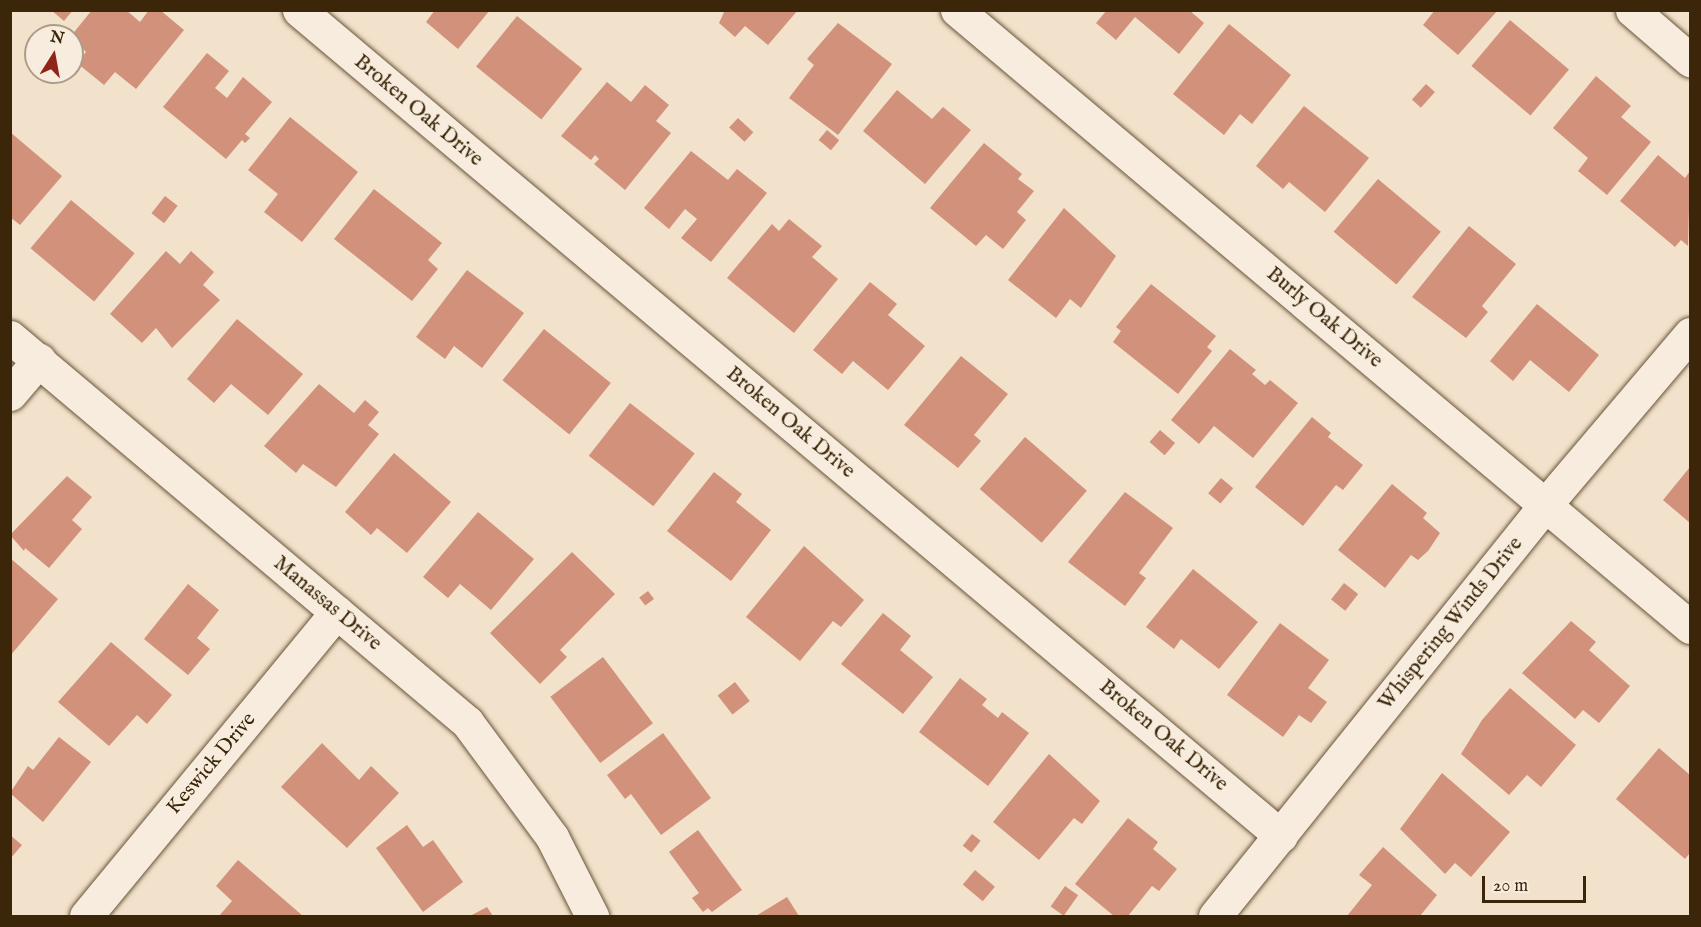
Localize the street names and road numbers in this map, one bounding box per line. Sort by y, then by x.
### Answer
street label: Broken Oak Drive [348,50,488,172]
street label: Burly Oak Drive [1261,262,1387,374]
street label: Broken Oak Drive [720,362,860,484]
street label: Whispering Winds Drive [1373,532,1529,716]
street label: Manassas Drive [268,551,386,657]
street label: Broken Oak Drive [1093,675,1233,797]
street label: Keswick Drive [162,708,262,820]

